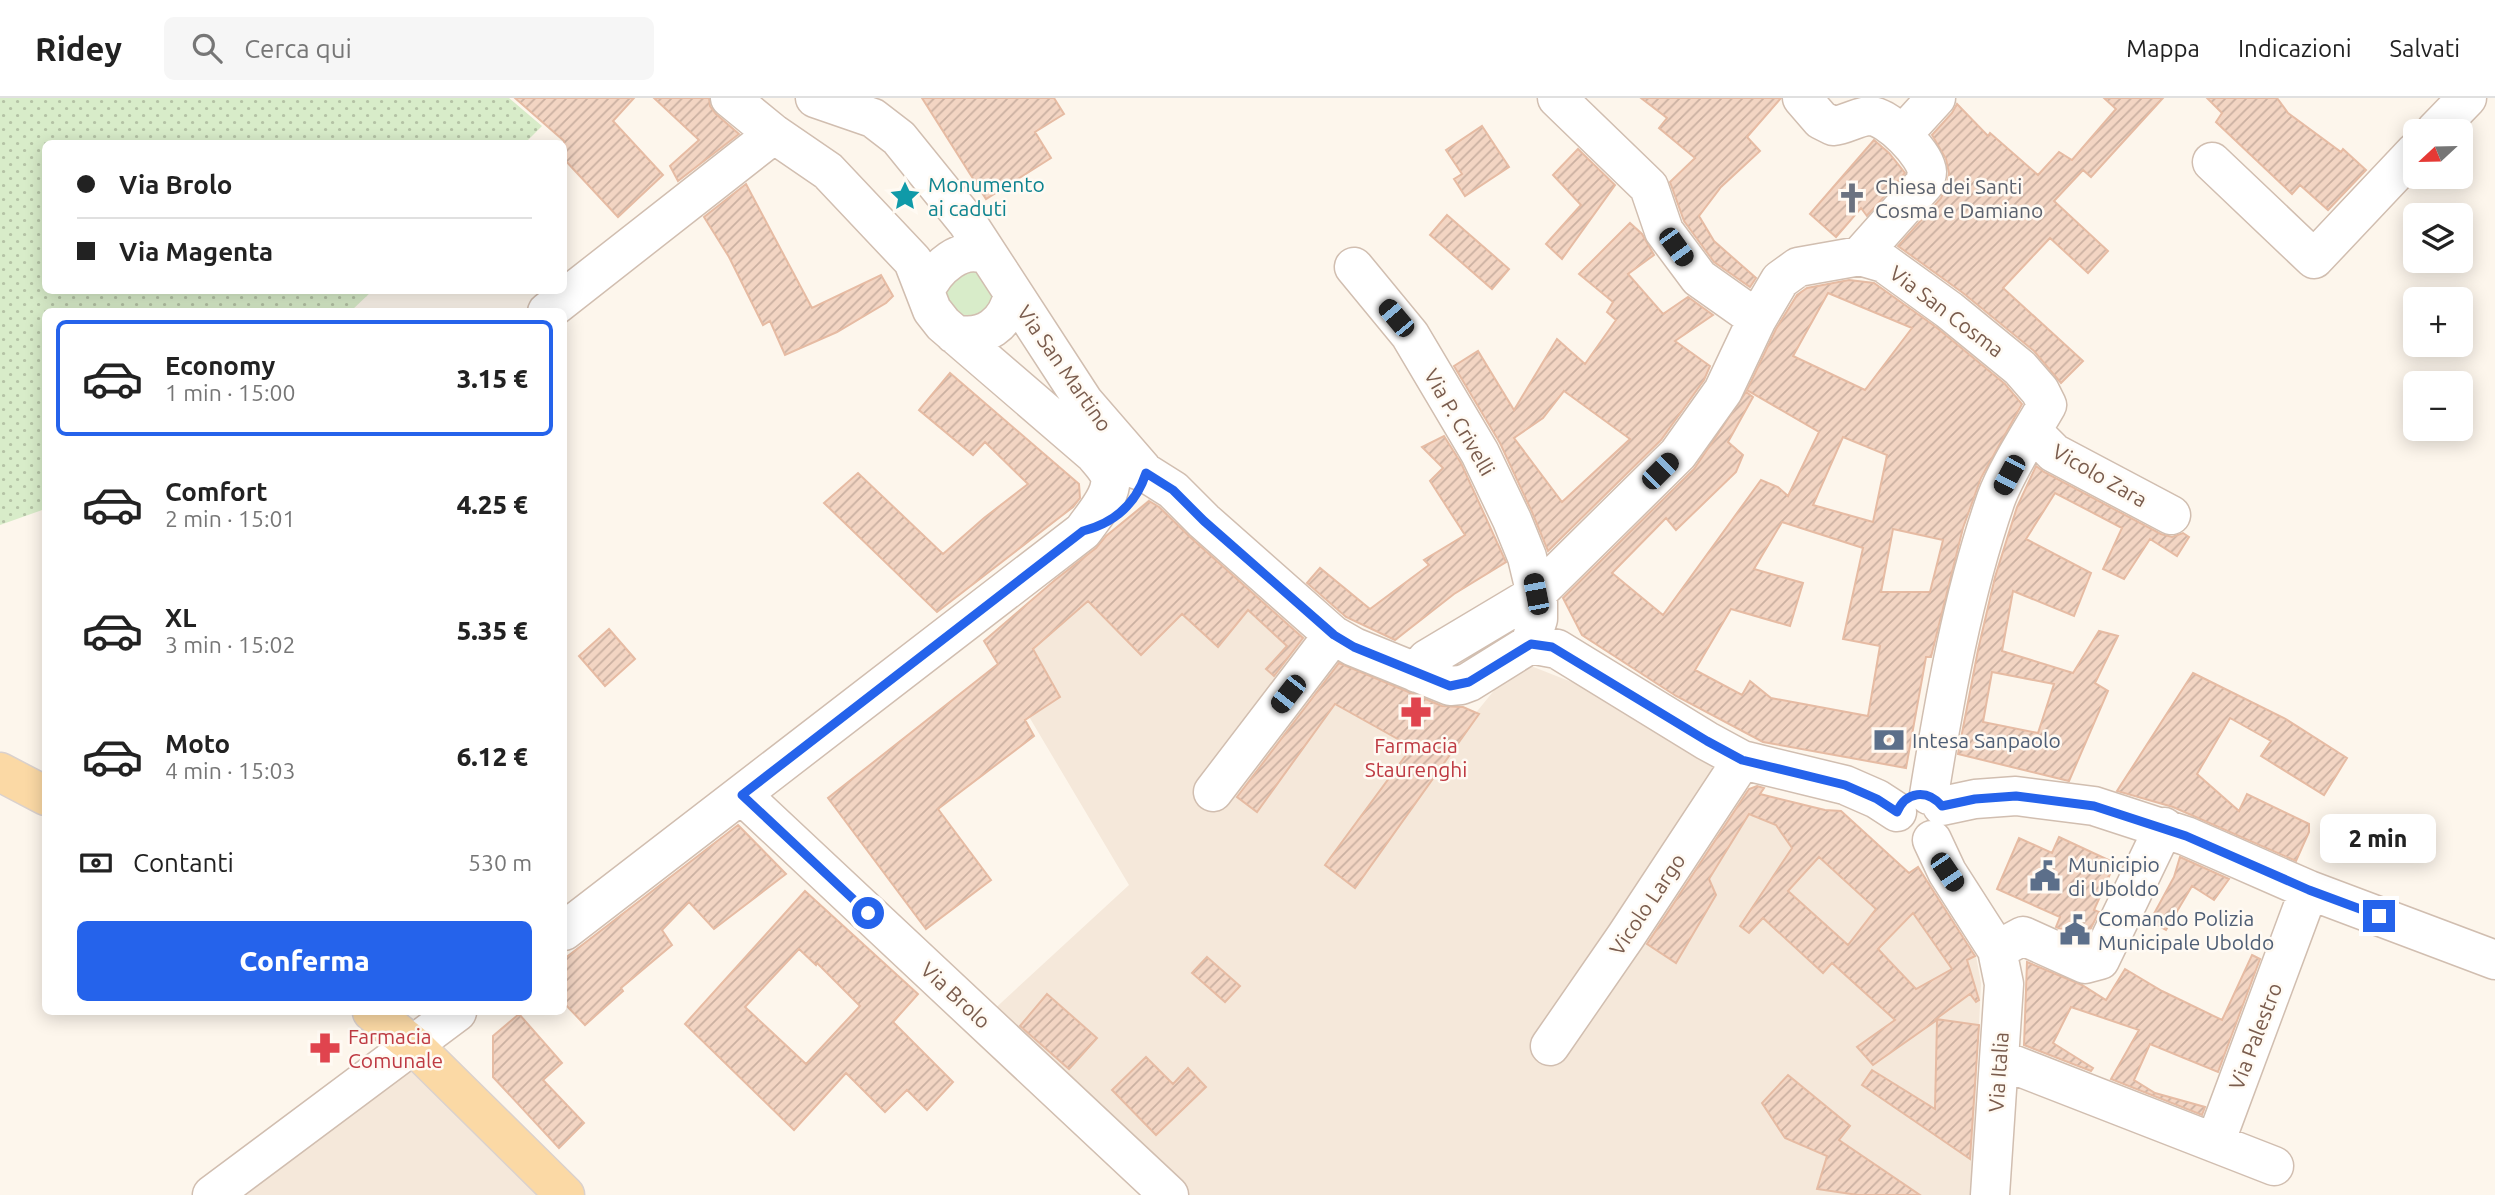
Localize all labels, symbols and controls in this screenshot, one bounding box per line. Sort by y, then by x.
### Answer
search box [164,17,654,80]
icon: search [188,29,226,67]
text: Ridey [35,30,122,67]
text: Cerca qui [244,34,352,63]
text: Mappa [2126,35,2200,62]
text: Indicazioni [2238,35,2352,62]
text: Salvati [2390,35,2460,62]
north arrow [2403,119,2473,189]
map controls [2403,119,2473,441]
text: Via Brolo [119,170,232,199]
place label: Monumento ai caduti [928,172,1045,220]
place label: Chiesa dei Santi Cosma e Damiano [1875,174,2043,222]
place icon: Monumento ai caduti [888,179,922,213]
church icon: Chiesa dei Santi Cosma e Damiano [1835,181,1869,215]
button: layers [2403,203,2473,273]
car [1656,224,1697,270]
text: Via Magenta [119,237,273,266]
street label: Via San Cosma [1885,260,2009,362]
button: + [2403,287,2473,357]
car [1375,295,1418,341]
street label: Via San Martino [1013,301,1117,435]
icon: car [81,347,144,410]
text: Economy [165,351,275,380]
text: 3.15 € [457,364,528,393]
street label: Via P. Crivelli [1420,364,1500,480]
button: − [2403,371,2473,441]
text: 1 min · 15:00 [165,380,296,405]
street label: Vicolo Zara [2048,438,2152,512]
car [1638,449,1683,493]
car [1990,452,2029,498]
icon: car [81,473,144,536]
text: Comfort [165,477,268,506]
text: 4.25 € [457,490,528,519]
text: 2 min · 15:01 [165,506,296,531]
car [1522,571,1551,617]
icon: car [81,599,144,662]
text: XL [165,603,196,632]
text: 5.35 € [457,616,528,645]
text: 3 min · 15:02 [165,632,296,657]
car [1267,671,1310,717]
pharmacy icon: Farmacia Staurenghi [1399,695,1433,729]
bank icon: Intesa Sanpaolo [1872,723,1906,757]
icon: car [81,725,144,788]
place label: Intesa Sanpaolo [1912,728,2061,752]
text: Moto [165,729,230,758]
place label: Farmacia Staurenghi [1365,733,1467,781]
text: 6.12 € [457,742,528,771]
text: 4 min · 15:03 [165,758,296,783]
callout: 2 min [2321,814,2437,864]
text: 2 min [2349,826,2407,851]
icon: cash [77,844,115,882]
text: Contanti [133,848,234,877]
street label: Vicolo Largo [1604,849,1690,959]
car [1927,849,1968,895]
text: 530 m [468,850,532,875]
place label: Municipio di Uboldo [2068,852,2160,900]
public building icon: Municipio di Uboldo [2028,859,2062,893]
route start [852,897,884,929]
route end [2363,900,2395,932]
place label: Comando Polizia Municipale Uboldo [2098,906,2274,954]
public building icon: Comando Polizia Municipale Uboldo [2058,913,2092,947]
button: Conferma [77,921,532,1001]
street label: Via Brolo [916,957,996,1033]
street label: Via Palestro [2224,979,2286,1093]
place label: Farmacia Comunale [348,1024,443,1072]
pharmacy icon: Farmacia Comunale [308,1031,342,1065]
street label: Via Italia [1983,1031,2013,1113]

